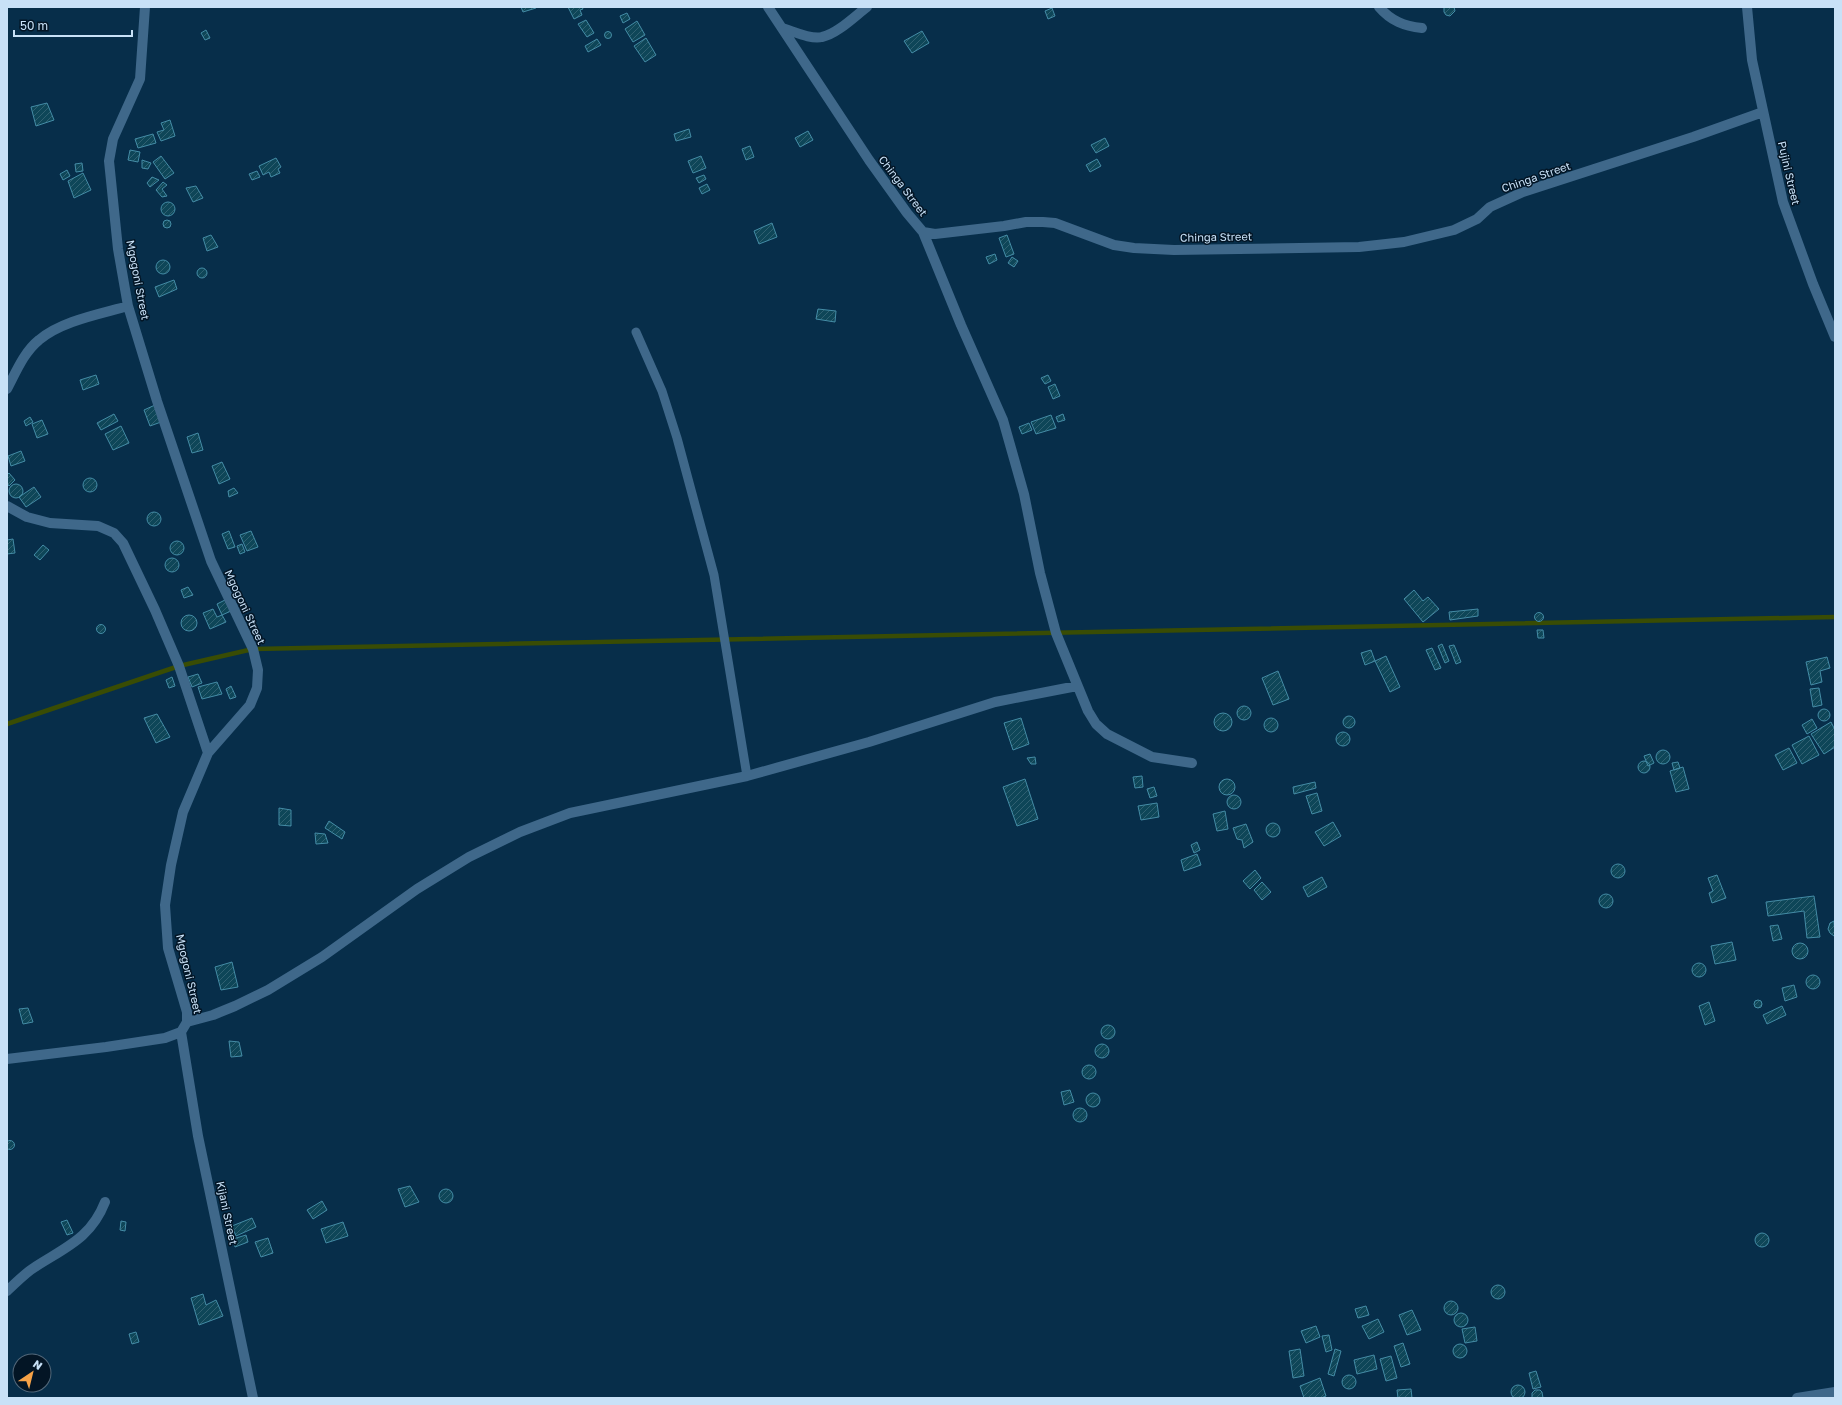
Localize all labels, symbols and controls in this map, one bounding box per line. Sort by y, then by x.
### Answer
scale bar [14,12,132,38]
text: 50 m [20,18,48,33]
street label: Pujini Street [1776,140,1803,206]
street label: Chinga Street [876,153,930,218]
street label: Chinga Street [1500,159,1572,194]
street label: Chinga Street [1180,229,1252,244]
street label: Mgogoni Street [124,239,153,321]
street label: Mgogoni Street [222,567,269,646]
street label: Mgogoni Street [174,933,205,1015]
street label: Kijani Street [214,1180,241,1246]
north arrow [12,1353,52,1393]
text: N [31,1357,45,1372]

